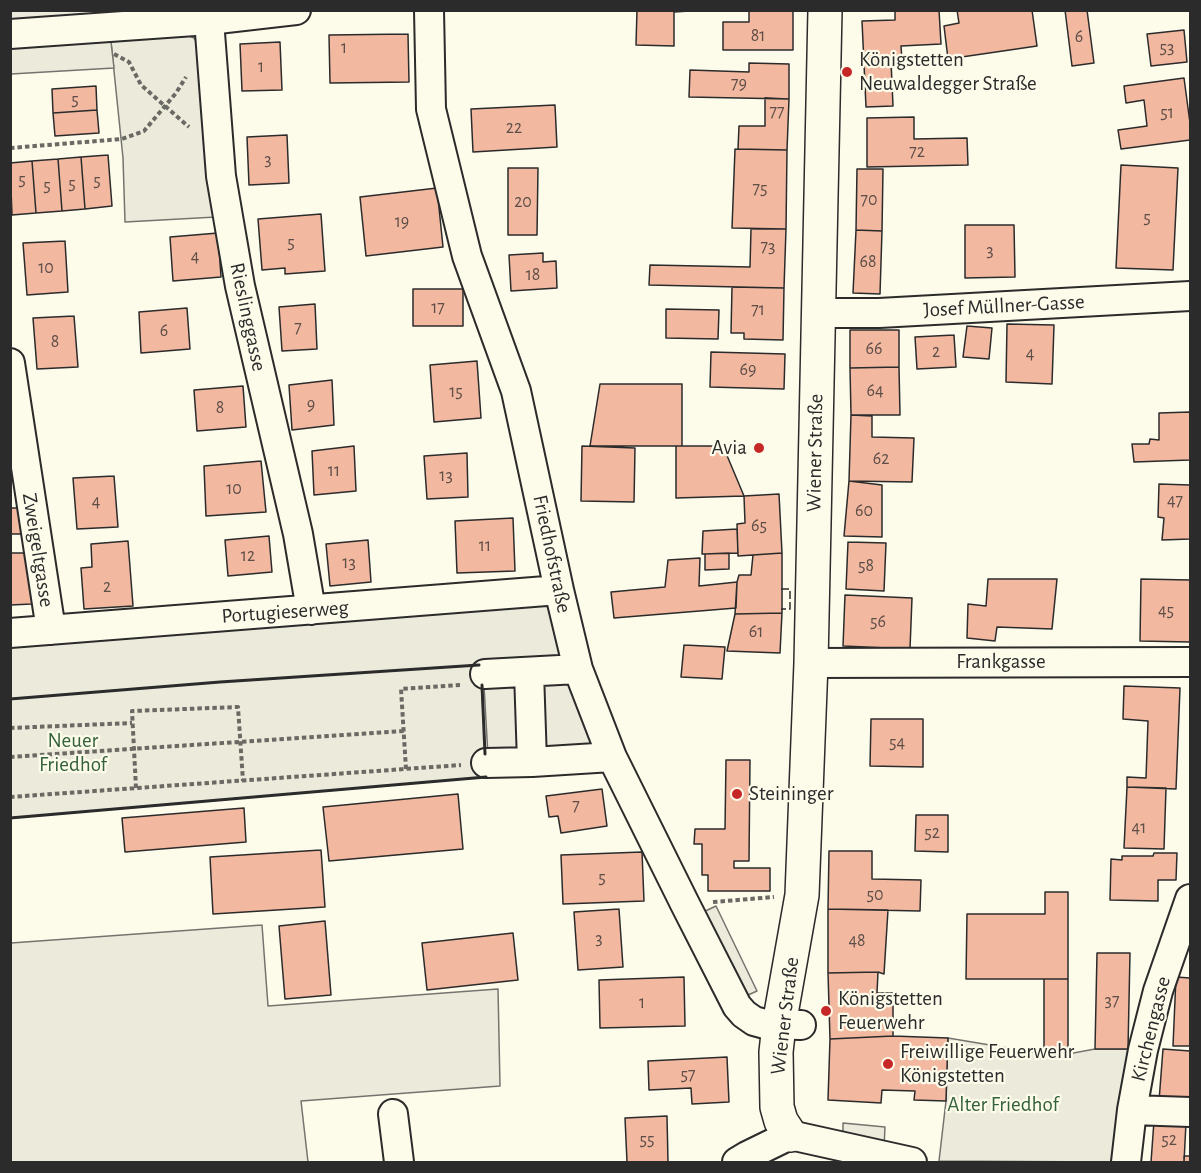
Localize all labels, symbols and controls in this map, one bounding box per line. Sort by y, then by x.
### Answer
house number: 81 [751,25,765,47]
house number: 6 [1075,26,1083,48]
house number: 1 [341,37,347,59]
house number: 53 [1160,37,1174,59]
place label: Königstetten Neuwaldegger Straße [859,47,1037,97]
house number: 1 [258,56,264,78]
marker: Königstetten Neuwaldegger Straße [840,65,854,79]
house number: 79 [731,73,747,95]
house number: 5 [71,89,79,111]
house number: 77 [769,101,785,123]
house number: 51 [1160,102,1174,124]
house number: 22 [506,117,522,139]
house number: 72 [909,141,925,163]
house number: 3 [264,149,272,171]
house number: 5 [18,169,26,191]
house number: 5 [93,170,101,192]
house number: 5 [68,173,76,195]
house number: 5 [43,175,51,197]
house number: 75 [752,178,768,200]
house number: 70 [860,189,878,211]
house number: 20 [514,191,532,213]
house number: 5 [1143,207,1151,229]
house number: 19 [395,211,409,233]
house number: 5 [287,232,295,254]
house number: 73 [761,236,775,258]
house number: 3 [986,240,994,262]
house number: 4 [191,246,199,268]
house number: 68 [860,251,876,273]
house number: 10 [38,257,54,279]
street label: Rieslinggasse [224,260,272,374]
house number: 18 [526,264,540,286]
street label: Josef Müllner-Gasse [923,289,1085,323]
house number: 17 [431,297,445,319]
house number: 71 [751,299,765,321]
house number: 7 [294,317,302,339]
house number: 6 [160,320,168,342]
house number: 8 [51,331,59,353]
house number: 66 [866,338,882,360]
house number: 2 [932,341,940,363]
house number: 4 [1026,343,1034,365]
house number: 69 [740,359,756,381]
house number: 64 [866,380,884,402]
house number: 15 [449,381,463,403]
house number: 9 [307,394,315,416]
street label: Wiener Straße [801,394,829,512]
house number: 8 [216,397,224,419]
place label: Avia [712,435,747,461]
marker: Avia [752,441,766,455]
house number: 62 [873,448,889,470]
house number: 11 [328,460,340,482]
house number: 13 [439,465,453,487]
house number: 10 [226,478,242,500]
house number: 47 [1167,490,1183,512]
street label: Zweigeltgasse [17,491,59,609]
house number: 4 [92,491,100,513]
street label: Friedhofstraße [527,493,577,615]
house number: 60 [855,500,873,522]
house number: 65 [751,515,767,537]
house number: 11 [479,535,491,557]
house number: 12 [241,545,255,567]
house number: 13 [342,552,356,574]
house number: 58 [858,555,874,577]
house number: 2 [103,576,111,598]
street label: Portugieserweg [221,595,349,629]
house number: 45 [1158,600,1174,622]
house number: 56 [870,611,886,633]
house number: 61 [749,621,763,643]
street label: Frankgasse [956,649,1046,675]
park label: Neuer Friedhof [39,728,107,778]
house number: 54 [889,732,905,754]
place label: Steininger [749,781,834,807]
marker: Steininger [730,787,744,801]
house number: 7 [572,795,580,817]
house number: 41 [1132,817,1146,839]
house number: 52 [924,822,940,844]
house number: 5 [598,867,606,889]
house number: 50 [866,884,884,906]
house number: 3 [595,928,603,950]
house number: 48 [848,930,866,952]
street label: Wiener Straße [765,956,805,1076]
street label: Kirchengasse [1126,974,1176,1084]
place label: Königstetten Feuerwehr [838,986,943,1036]
house number: 37 [1105,990,1119,1012]
house number: 1 [639,992,645,1014]
marker: Königstetten Feuerwehr [819,1004,833,1018]
place label: Freiwillige Feuerwehr Königstetten [900,1039,1074,1089]
marker: Freiwillige Feuerwehr Königstetten [881,1057,895,1071]
house number: 57 [680,1064,696,1086]
park label: Alter Friedhof [947,1092,1059,1118]
house number: 55 [639,1129,655,1151]
house number: 52 [1161,1129,1177,1151]

